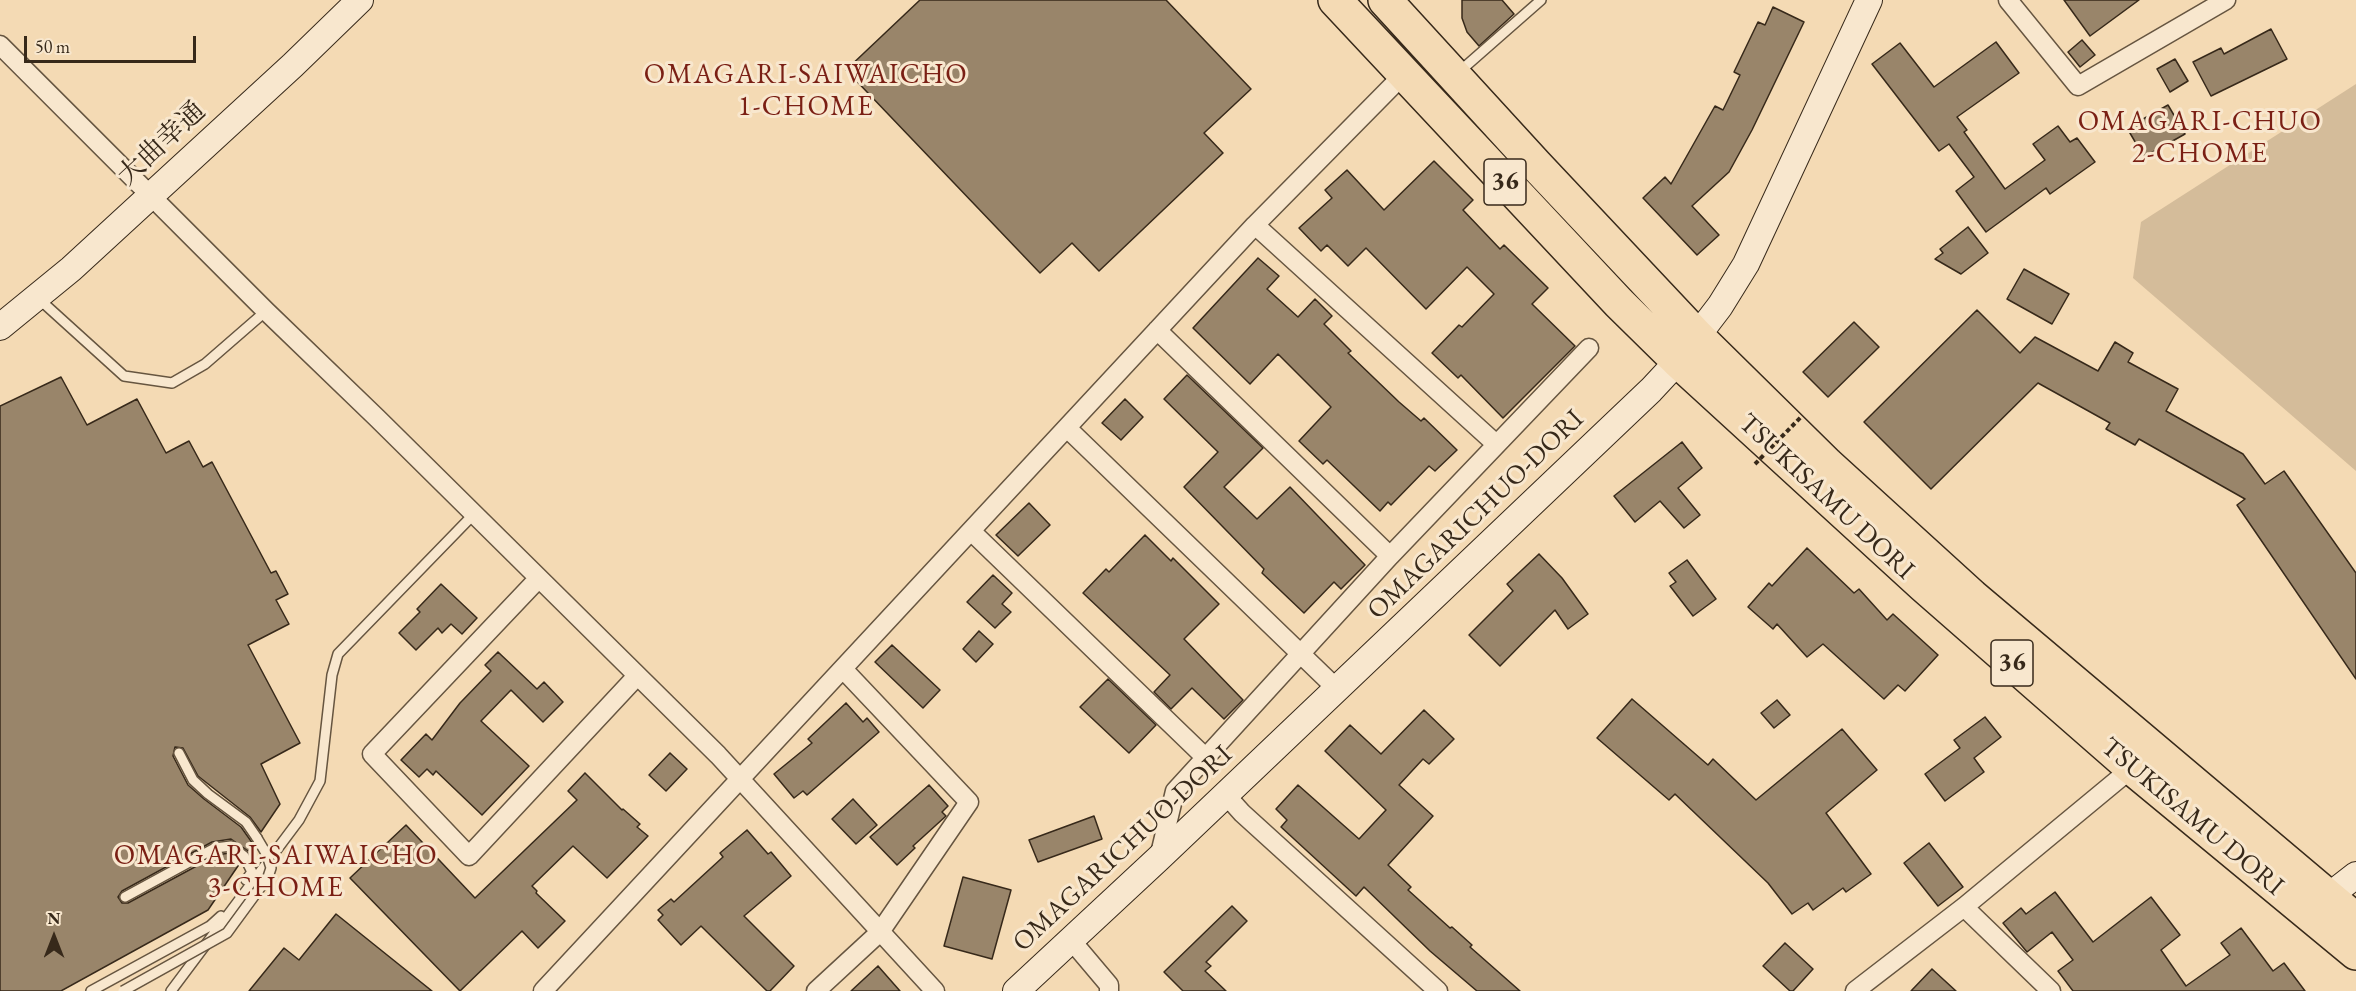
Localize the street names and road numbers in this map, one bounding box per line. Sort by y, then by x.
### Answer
street label: 大曲幸通 [111,95,213,193]
road number: 36 [1484,159,1526,205]
street label: OMAGARICHUO-DORI [1361,403,1591,627]
street label: TSUKISAMU DORI [1731,407,1921,587]
road number: 36 [1991,640,2033,686]
street label: TSUKISAMU DORI [2094,731,2290,903]
street label: OMAGARICHUO-DORI [1007,739,1239,959]

